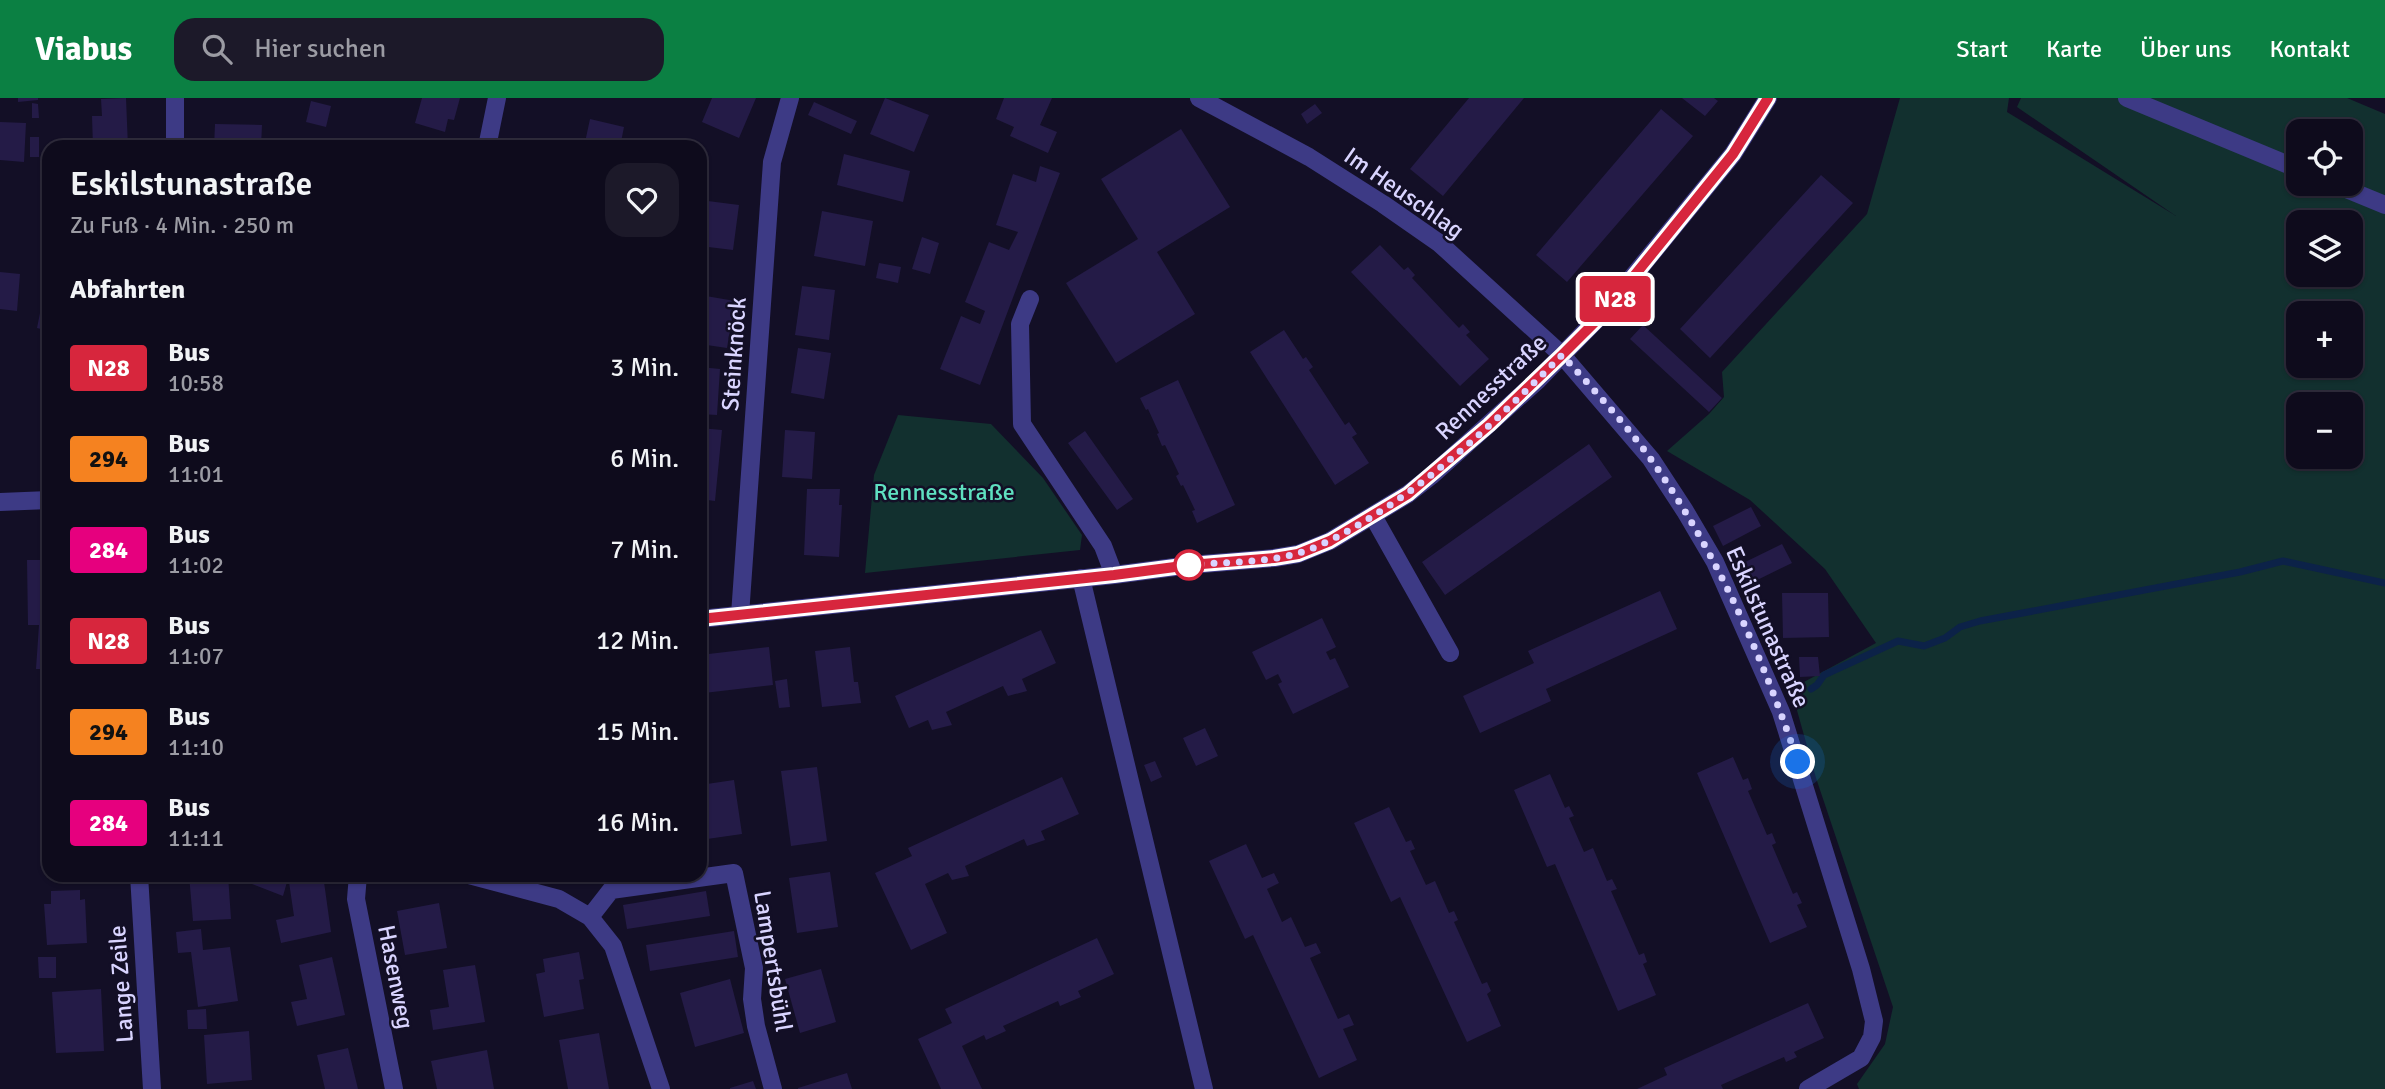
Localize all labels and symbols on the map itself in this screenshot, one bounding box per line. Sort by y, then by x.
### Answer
street label: Im Heuschlag [1338,141,1470,245]
line badge: N28 [1575,276,1655,322]
street label: Steinknöck [715,296,753,412]
street label: Rennesstraße [1429,328,1553,446]
park label: Rennesstraße [873,477,1015,507]
street label: Eskilstunastraße [1719,542,1817,712]
unlabelled marker [1174,550,1204,580]
your location [1780,744,1815,779]
street label: Lampertsbühl [747,888,799,1034]
street label: Hasenweg [371,922,421,1032]
street label: Lange Zeile [102,924,140,1044]

